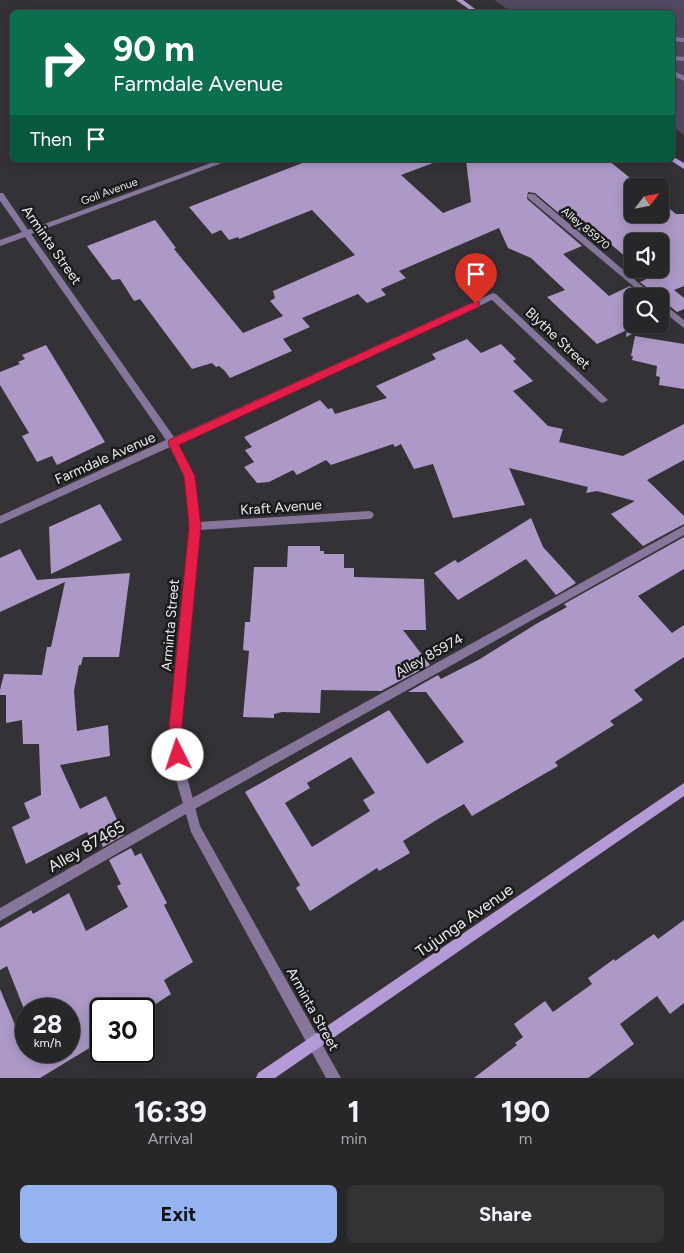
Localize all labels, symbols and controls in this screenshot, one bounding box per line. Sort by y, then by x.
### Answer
text: 90 m [113,28,195,70]
icon: right [30,30,95,95]
text: Farmdale Avenue [113,70,283,97]
icon: arrive [82,125,110,153]
text: Then [30,128,72,151]
street label: Goll Avenue [79,175,139,208]
north arrow [624,178,669,222]
map controls [624,178,669,333]
street label: Arminta Street [18,203,85,288]
street label: Alley 85970 [559,204,612,252]
button: sound [624,233,669,278]
pin [455,253,497,304]
icon: arrive [462,260,490,288]
button: search [624,288,669,333]
street label: Blythe Street [522,304,594,373]
street label: Farmdale Avenue [52,429,158,488]
street label: Kraft Avenue [240,496,323,519]
street label: Arminta Street [158,578,183,672]
street label: Alley 85974 [392,630,466,681]
position arrow [151,728,203,780]
street label: Alley 87465 [45,817,128,876]
street label: Tujunga Avenue [412,880,517,961]
street label: Arminta Street [283,965,342,1054]
speed limit sign: 30 [90,998,155,1063]
text: 28 [33,1009,62,1039]
text: km/h [34,1036,61,1050]
text: 16:39 [134,1093,207,1130]
text: 1 [348,1093,360,1130]
text: 190 [501,1093,550,1130]
text: Arrival [148,1129,193,1148]
text: min [341,1129,367,1148]
text: m [519,1129,532,1148]
button: Exit [20,1185,337,1243]
button: Share [347,1185,664,1243]

